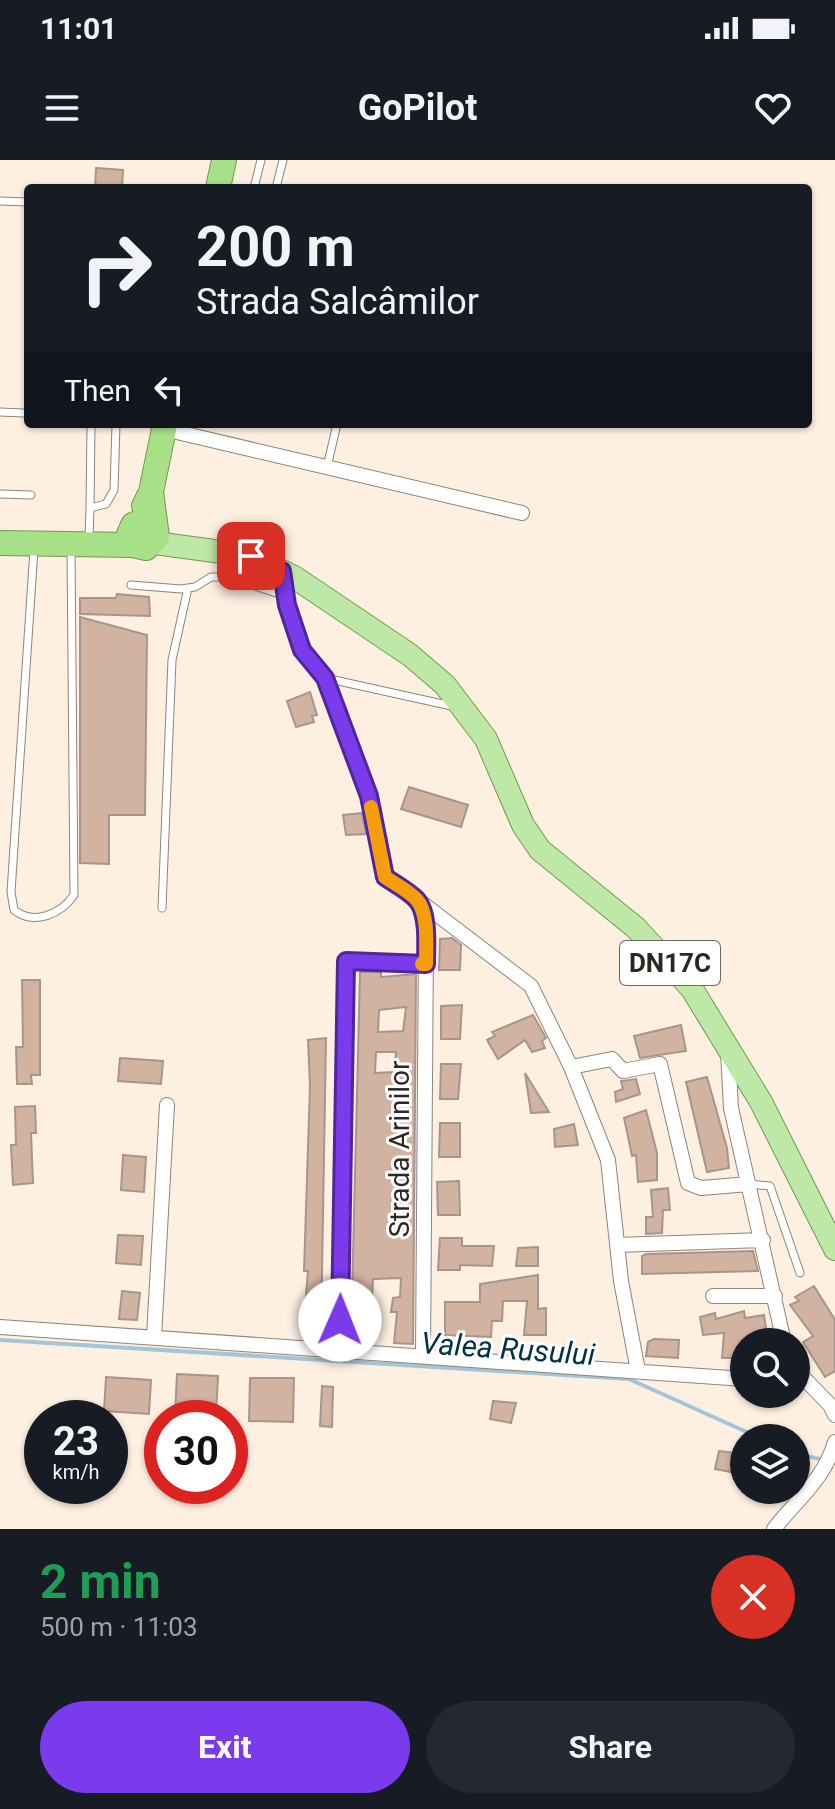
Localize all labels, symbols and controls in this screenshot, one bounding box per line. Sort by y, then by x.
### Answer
text: 11:01 [40,11,117,46]
icon: menu [40,86,84,130]
icon: heart [751,86,795,130]
text: GoPilot [358,87,477,129]
text: 200 m [196,214,355,280]
icon: right [64,216,168,320]
text: Strada Salcâmilor [196,281,479,323]
icon: left [147,368,191,412]
text: Then [64,373,131,408]
pin [217,522,285,590]
icon: arrive [229,534,273,578]
road number: DN17C [620,941,720,985]
street label: Strada Arinilor [383,1060,416,1238]
position arrow [298,1278,382,1362]
water label: Valea Rusului [420,1325,597,1372]
map controls [730,1328,810,1504]
button: search [730,1328,810,1408]
speed limit sign: 30 [144,1400,248,1504]
text: 23 [53,1418,99,1465]
button: layers [730,1424,810,1504]
text: km/h [53,1460,99,1484]
text: 2 min [40,1553,161,1610]
button: close [711,1555,795,1639]
text: 500 m · 11:03 [40,1612,198,1642]
button: Exit [40,1701,410,1793]
button: Share [426,1701,795,1793]

